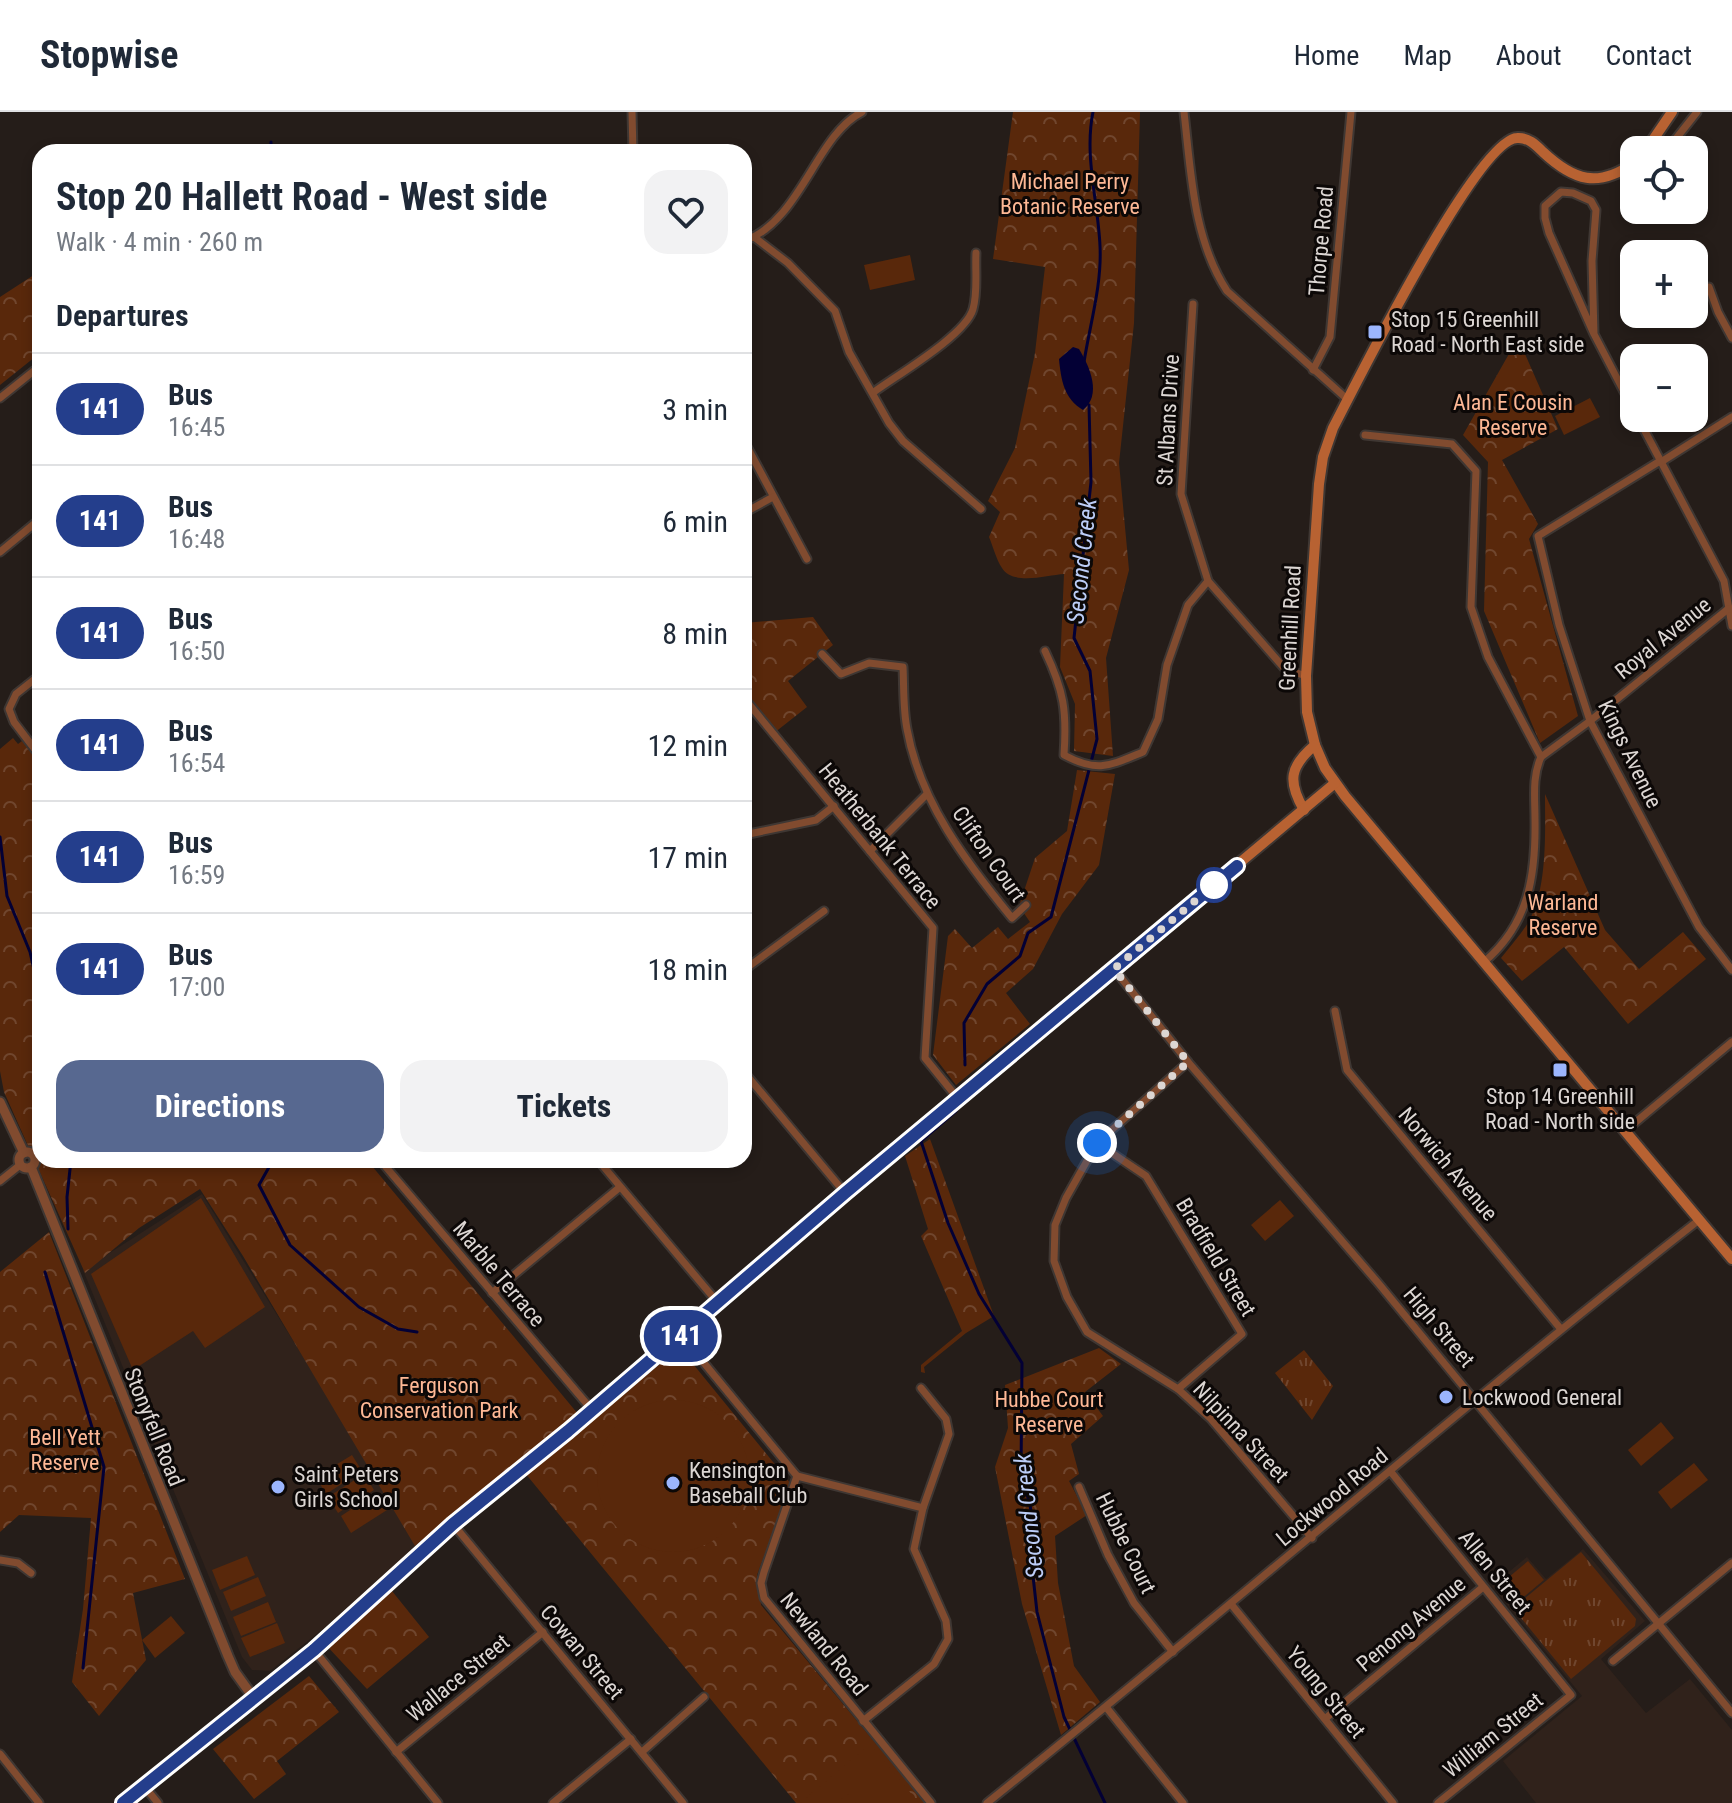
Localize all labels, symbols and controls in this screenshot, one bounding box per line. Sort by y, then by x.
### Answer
text: Stopwise [40,33,178,77]
text: Home [1294,39,1359,72]
text: Map [1403,39,1452,72]
text: About [1496,39,1562,72]
text: Contact [1606,39,1692,72]
map controls [1620,136,1708,432]
button: locate [1620,136,1708,224]
park label: Michael Perry Botanic Reserve [1000,169,1140,219]
button: heart [644,170,728,254]
text: Stop 20 Hallett Road - West side [56,175,547,219]
street label: Thorpe Road [1304,185,1338,297]
text: Walk · 4 min · 260 m [56,227,263,257]
button: + [1620,240,1708,328]
text: Departures [56,298,189,333]
place label: Stop 15 Greenhill Road - North East side [1391,307,1584,357]
marker: Stop 15 Greenhill Road - North East side [1366,323,1384,341]
button: − [1620,344,1708,432]
street label: St Albans Drive [1152,354,1184,486]
text: Bus [168,377,213,412]
park label: Alan E Cousin Reserve [1453,390,1573,440]
text: 141 [79,392,121,425]
text: 3 min [662,392,728,427]
text: 16:45 [168,412,225,442]
text: Bus [168,489,213,524]
water label: Second Creek [1061,496,1103,625]
text: 141 [79,504,121,537]
text: 6 min [662,504,728,539]
text: 16:48 [168,524,225,554]
street label: Greenhill Road [1274,565,1306,691]
street label: Royal Avenue [1610,592,1716,684]
text: Bus [168,601,213,636]
text: 141 [79,616,121,649]
text: 8 min [662,616,728,651]
text: 16:50 [168,636,225,666]
street label: Kings Avenue [1593,696,1667,812]
text: Bus [168,713,213,748]
text: 141 [79,728,121,761]
text: 12 min [647,728,728,763]
text: 16:54 [168,748,225,778]
street label: Heatherbank Terrace [814,758,946,914]
street label: Clifton Court [947,802,1031,906]
text: Bus [168,825,213,860]
text: 141 [79,840,121,873]
text: 17 min [647,840,728,875]
text: 16:59 [168,860,225,890]
unlabelled marker [1197,868,1231,902]
park label: Warland Reserve [1528,890,1598,940]
text: Bus [168,937,213,972]
text: 141 [79,952,121,985]
text: 18 min [647,952,728,987]
text: 17:00 [168,972,225,1002]
button: Directions [56,1060,384,1152]
button: Tickets [400,1060,728,1152]
marker: Stop 14 Greenhill Road - North side [1551,1061,1569,1079]
place label: Stop 14 Greenhill Road - North side [1485,1084,1635,1134]
street label: Norwich Avenue [1393,1102,1503,1226]
your location [1077,1123,1117,1163]
street label: Bradfield Street [1171,1193,1261,1321]
street label: Marble Terrace [448,1216,550,1332]
street label: High Street [1398,1282,1480,1372]
line badge: 141 [635,1310,727,1362]
text: 141 [660,1319,702,1352]
street label: Stonyfell Road [119,1364,189,1490]
park label: Ferguson Conservation Park [360,1373,518,1423]
street label: Nilpinna Street [1188,1377,1294,1487]
place label: Lockwood General [1462,1385,1622,1410]
park label: Hubbe Court Reserve [994,1387,1104,1437]
marker: Lockwood General [1437,1388,1455,1406]
park label: Bell Yett Reserve [29,1425,101,1475]
street label: Lockwood Road [1271,1443,1393,1551]
water label: Second Creek [1008,1451,1050,1580]
place label: Kensington Baseball Club [689,1458,807,1508]
place label: Saint Peters Girls School [294,1462,399,1512]
marker: Kensington Baseball Club [664,1474,682,1492]
marker: Saint Peters Girls School [269,1478,287,1496]
street label: Hubbe Court [1091,1488,1161,1598]
street label: Allen Street [1454,1525,1536,1619]
street label: Penong Avenue [1352,1571,1470,1677]
street label: Newland Road [775,1588,873,1700]
street label: Cowan Street [535,1600,629,1704]
street label: Wallace Street [402,1629,514,1727]
street label: Young Street [1281,1641,1371,1743]
street label: William Street [1438,1687,1548,1783]

